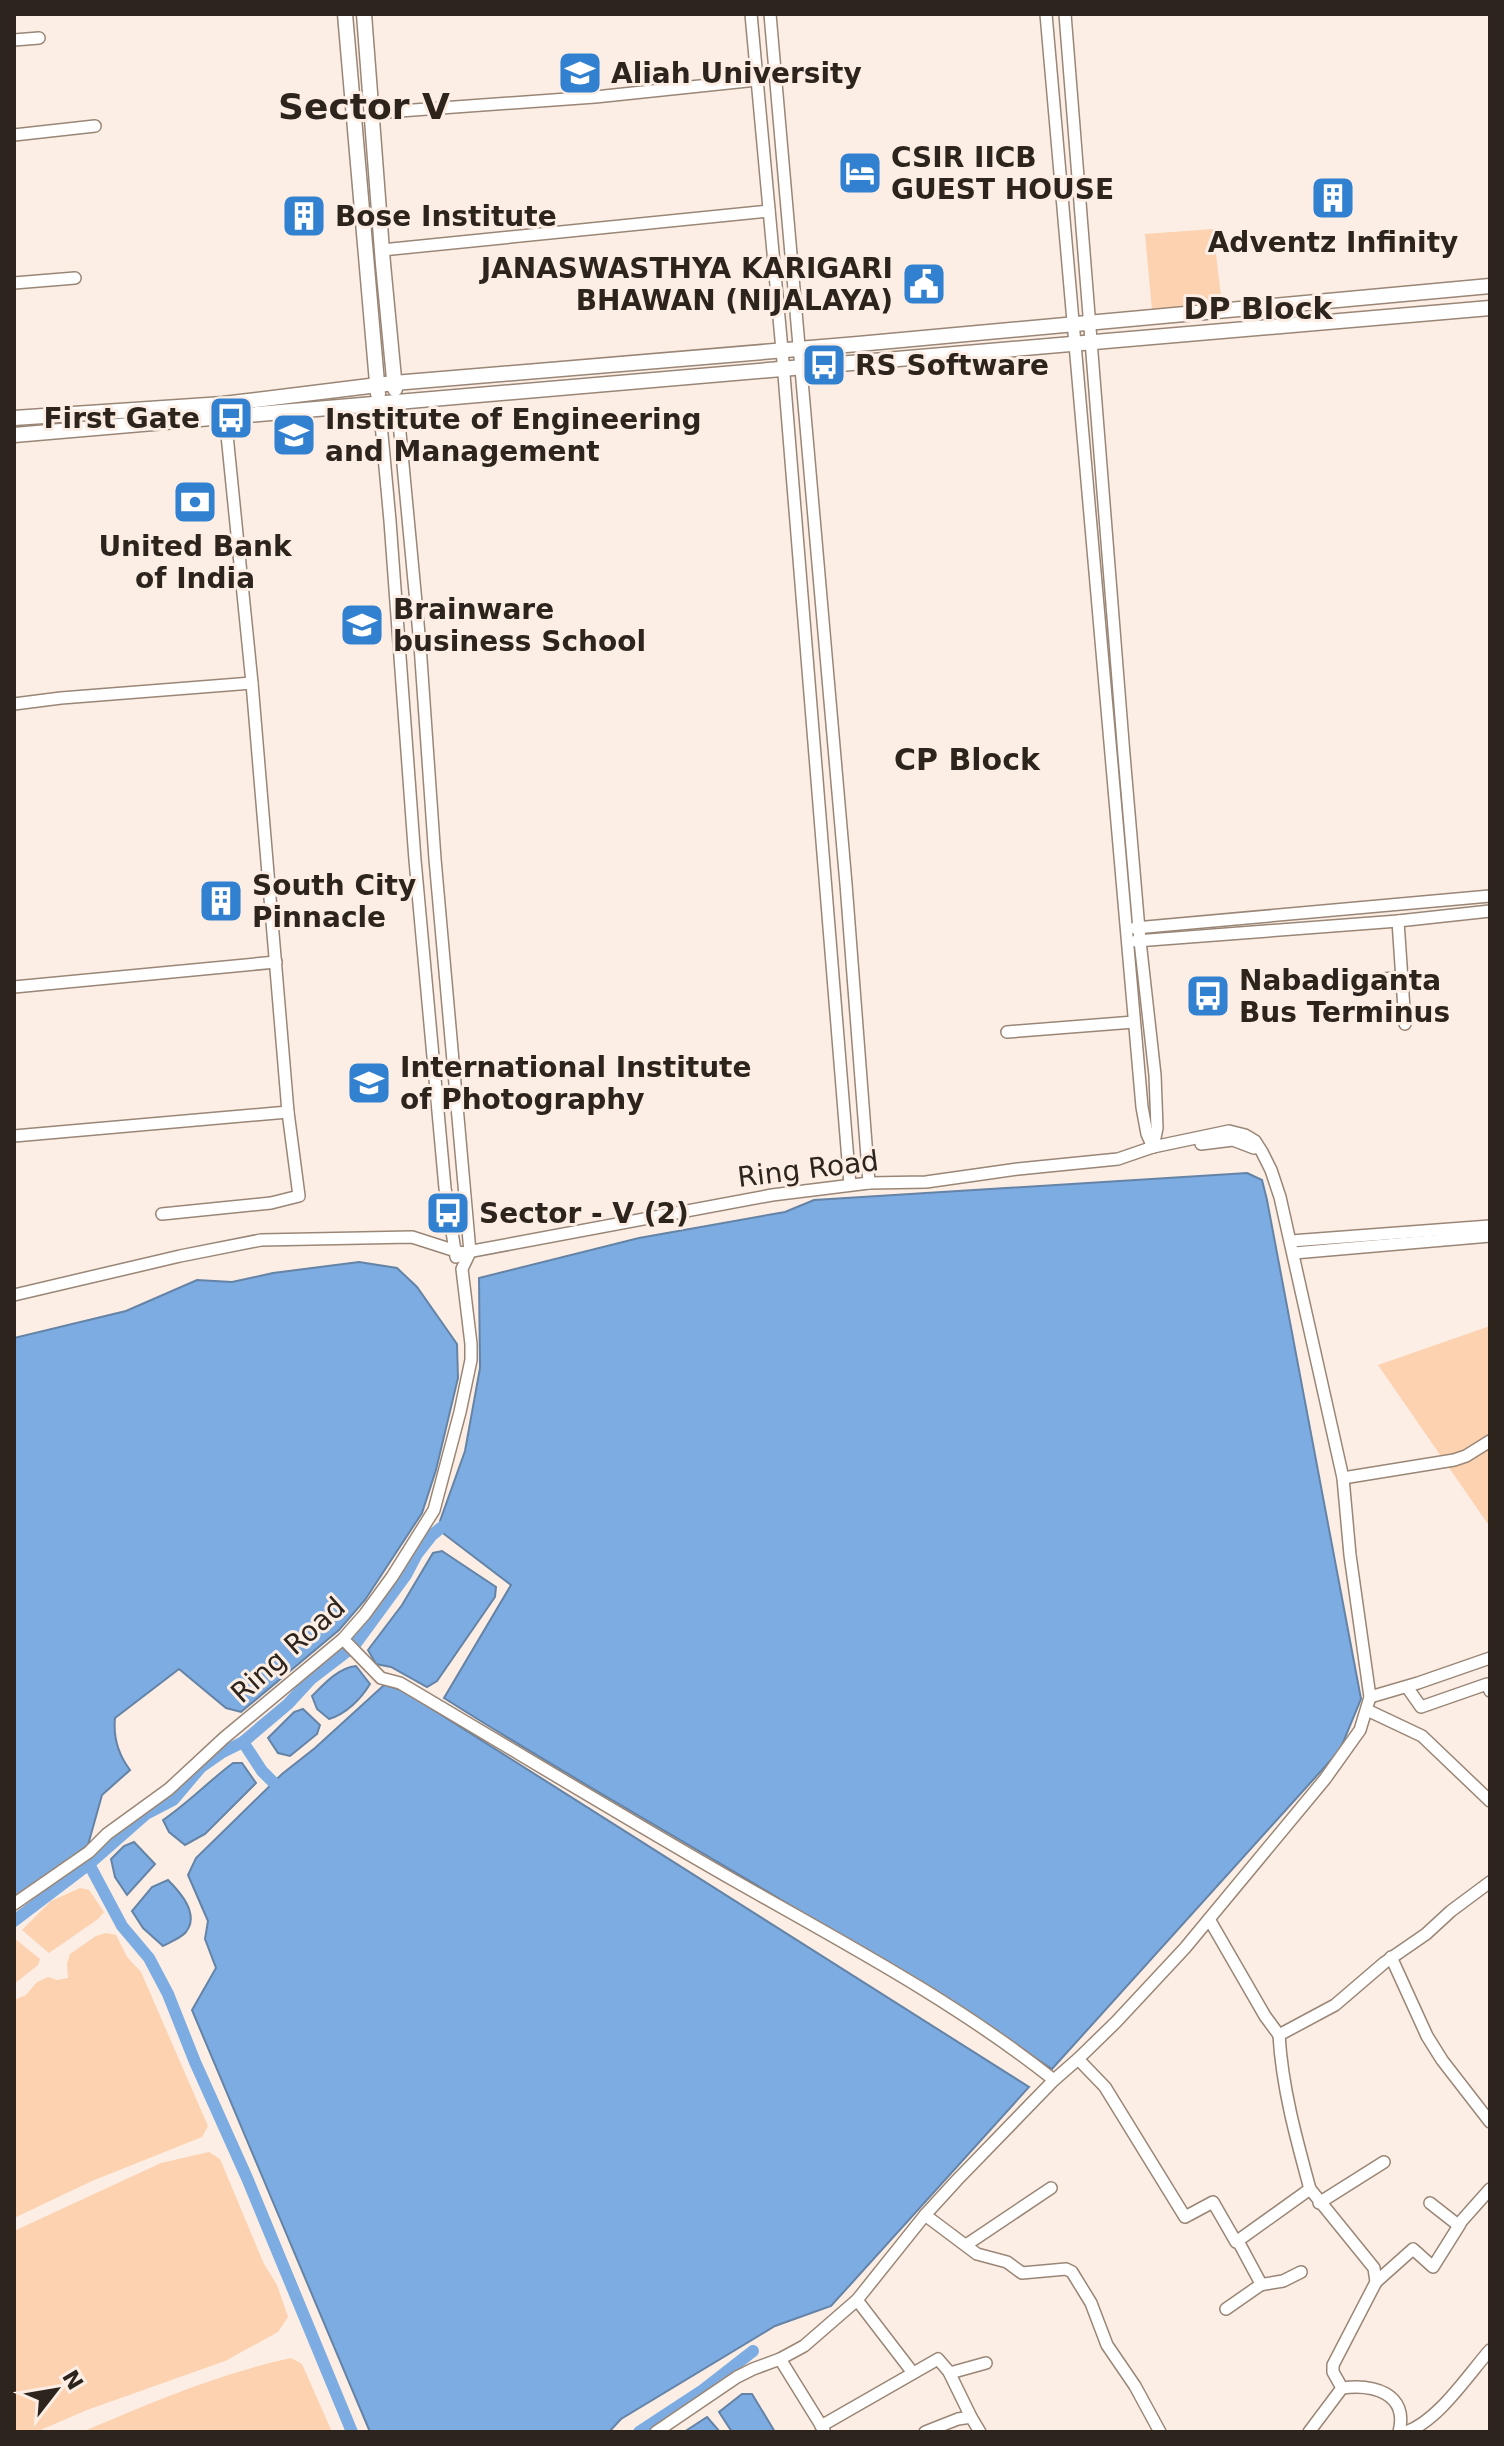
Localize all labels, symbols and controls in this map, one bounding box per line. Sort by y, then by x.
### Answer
school or university icon: Aliah University [556,49,604,97]
place label: Aliah University [611,57,862,90]
district label: Sector V [278,86,450,127]
place label: CSIR IICB GUEST HOUSE [891,141,1114,206]
hotel icon: CSIR IICB GUEST HOUSE [836,149,884,197]
building icon: Adventz Infinity [1309,174,1357,222]
building icon: Bose Institute [280,192,328,240]
place label: Bose Institute [335,200,557,233]
place label: Adventz Infinity [1208,226,1458,259]
place label: JANASWASTHYA KARIGARI BHAWAN (NIJALAYA) [479,252,893,317]
public building icon: JANASWASTHYA KARIGARI BHAWAN (NIJALAYA) [900,260,948,308]
district label: DP Block [1184,291,1333,326]
bus stop icon: RS Software [800,341,848,389]
place label: RS Software [855,349,1049,382]
bus stop icon: First Gate [207,394,255,442]
place label: First Gate [43,402,200,435]
place label: Institute of Engineering and Management [325,403,702,468]
school or university icon: Institute of Engineering and Management [270,411,318,459]
bank icon: United Bank of India [171,478,219,526]
place label: United Bank of India [98,530,293,595]
place label: Brainware business School [393,593,646,658]
school or university icon: Brainware business School [338,601,386,649]
district label: CP Block [894,742,1041,777]
place label: South City Pinnacle [252,869,416,934]
building icon: South City Pinnacle [197,877,245,925]
place label: Nabadiganta Bus Terminus [1239,964,1450,1029]
bus stop icon: Nabadiganta Bus Terminus [1184,972,1232,1020]
place label: International Institute of Photography [400,1051,751,1116]
school or university icon: International Institute of Photography [345,1059,393,1107]
street label: Ring Road [736,1144,880,1194]
bus stop icon: Sector - V (2) [424,1189,472,1237]
place label: Sector - V (2) [479,1197,689,1230]
street label: Ring Road [224,1590,352,1710]
north arrow [16,2350,96,2430]
text: N [57,2366,88,2394]

